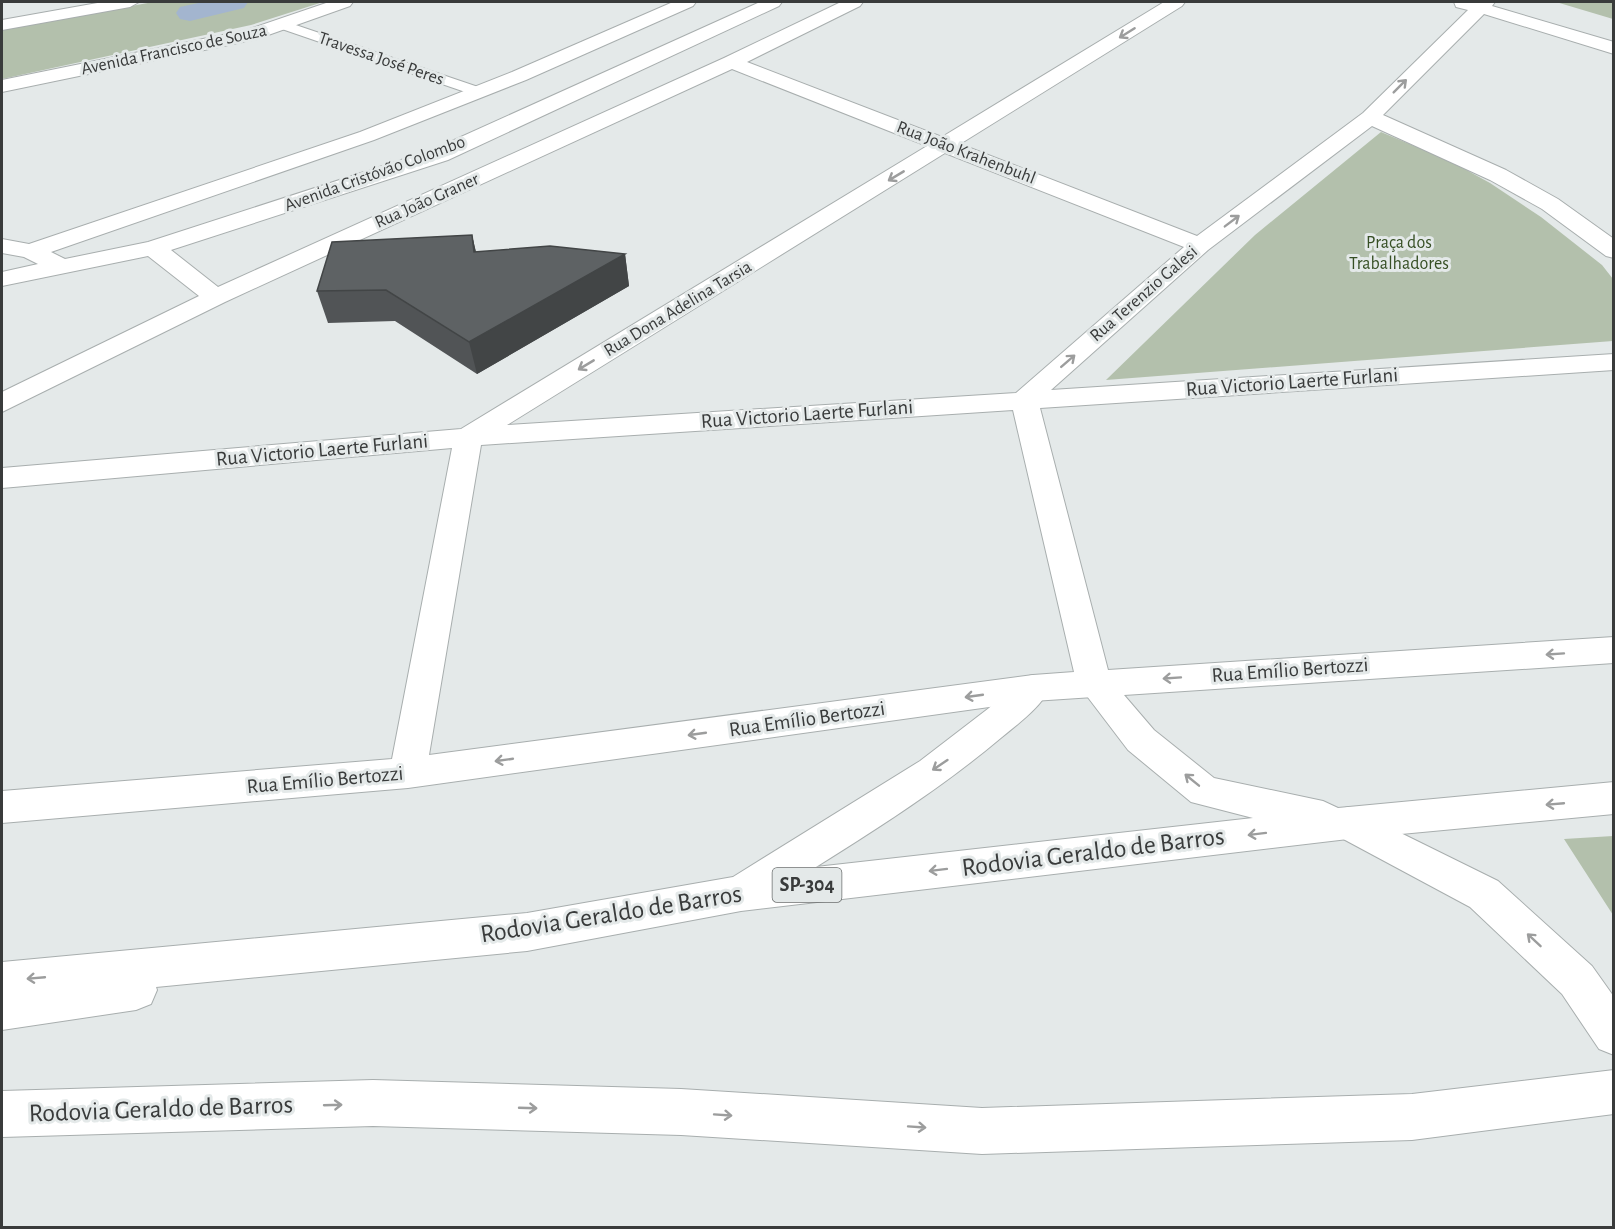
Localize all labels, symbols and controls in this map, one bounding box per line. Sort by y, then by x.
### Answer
street label: Avenida Francisco de Souza [80,22,268,78]
one-way arrow [1119,27,1136,39]
street label: Travessa José Peres [316,29,446,89]
one-way arrow [1393,79,1408,94]
street label: Rua João Krahenbuhl [894,118,1038,188]
street label: Avenida Cristóvão Colombo [282,133,468,215]
street label: Rua João Graner [372,170,482,232]
one-way arrow [888,171,905,183]
one-way arrow [1224,215,1240,228]
park label: Praça dos Trabalhadores [1349,234,1449,273]
street label: Rua Terenzio Galesi [1087,243,1201,345]
street label: Rua Dona Adelina Tarsia [601,258,755,360]
one-way arrow [1060,354,1075,368]
one-way arrow [578,360,595,372]
street label: Rua Victorio Laerte Furlani [1185,364,1399,400]
street label: Rua Victorio Laerte Furlani [700,396,914,432]
street label: Rua Victorio Laerte Furlani [215,430,429,470]
one-way arrow [1546,649,1566,660]
street label: Rua Emílio Bertozzi [1211,654,1369,686]
one-way arrow [1162,672,1182,683]
one-way arrow [965,691,984,702]
street label: Rua Emílio Bertozzi [728,698,886,740]
one-way arrow [688,728,708,739]
one-way arrow [495,754,515,765]
one-way arrow [932,759,948,771]
street label: Rua Emílio Bertozzi [246,763,404,797]
one-way arrow [1184,774,1200,787]
one-way arrow [1546,799,1566,810]
street label: Rodovia Geraldo de Barros [960,823,1226,881]
one-way arrow [1247,828,1267,839]
one-way arrow [928,865,948,876]
road number: SP-304 [772,868,842,902]
street label: Rodovia Geraldo de Barros [478,880,744,948]
one-way arrow [1526,933,1541,947]
one-way arrow [26,973,46,984]
street label: Rodovia Geraldo de Barros [28,1091,294,1127]
one-way arrow [322,1099,342,1110]
one-way arrow [517,1102,537,1113]
one-way arrow [712,1109,732,1120]
one-way arrow [907,1122,927,1133]

